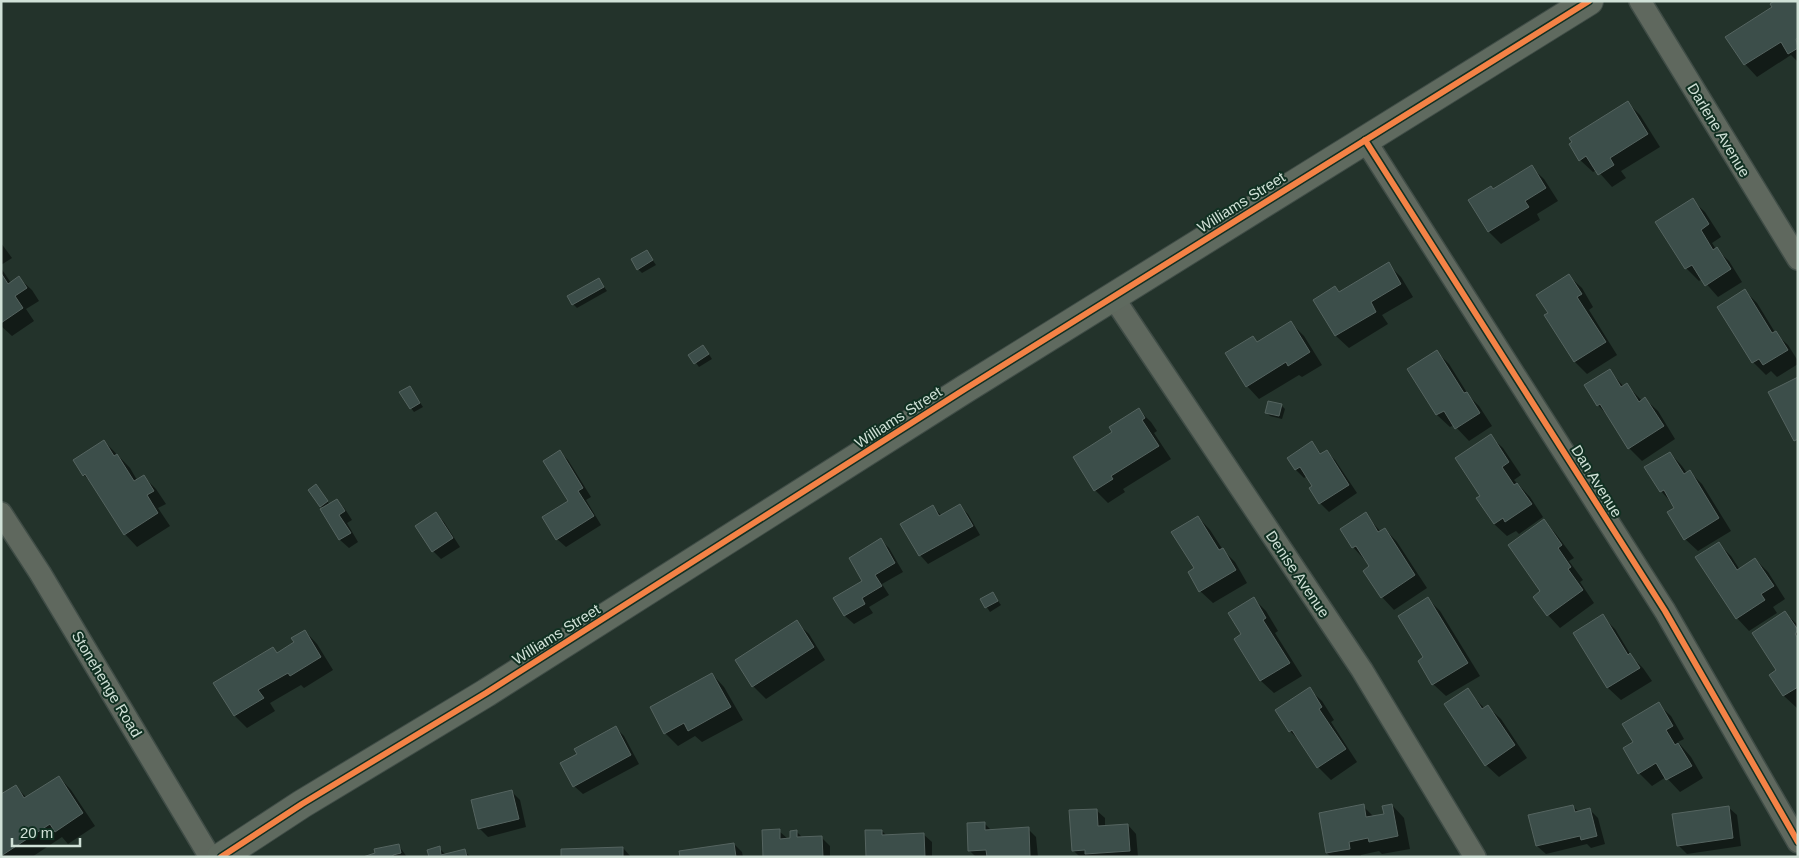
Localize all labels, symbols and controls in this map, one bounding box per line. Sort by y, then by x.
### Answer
street label: Darlene Avenue [1684,80,1754,180]
street label: Williams Street [1194,168,1289,236]
street label: Williams Street [851,382,945,451]
street label: Dan Avenue [1568,442,1626,520]
street label: Denise Avenue [1263,528,1333,620]
street label: Williams Street [509,600,604,668]
street label: Stonehenge Road [69,628,145,740]
scale bar [12,816,80,848]
text: 20 m [20,824,53,841]

